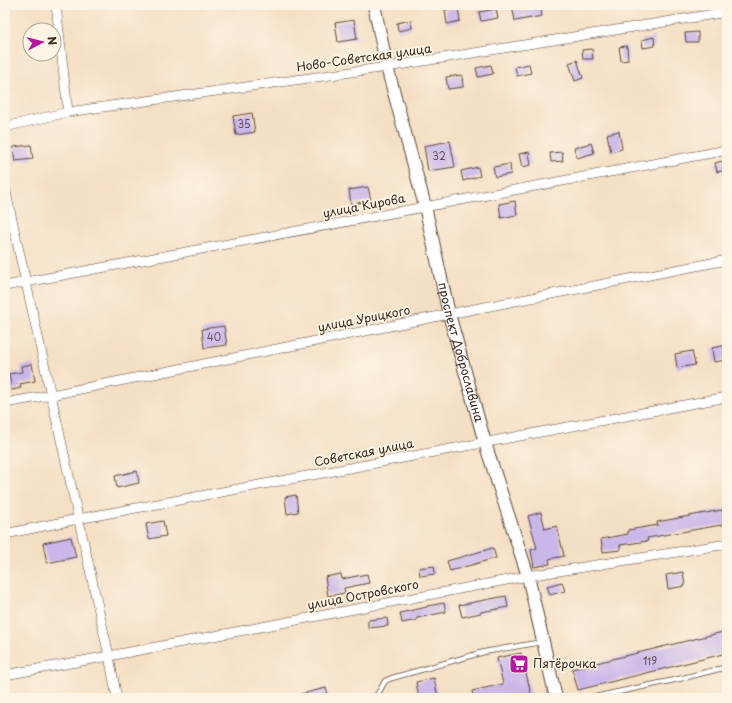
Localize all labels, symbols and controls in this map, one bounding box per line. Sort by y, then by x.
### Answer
north arrow [22,22,62,62]
text: N [43,35,61,46]
street label: Ново-Советская улица [295,39,433,75]
house number: 35 [238,116,250,131]
house number: 32 [432,148,446,163]
street label: улица Кирова [321,188,407,222]
street label: проспект Доброславина [434,281,489,424]
street label: улица Урицкого [316,300,412,336]
house number: 40 [207,329,221,344]
street label: Советская улица [313,433,415,470]
street label: улица Островского [305,574,420,614]
supermarket icon: Пятёрочка [508,653,530,675]
house number: 119 [643,653,657,668]
place label: Пятёрочка [533,654,597,672]

